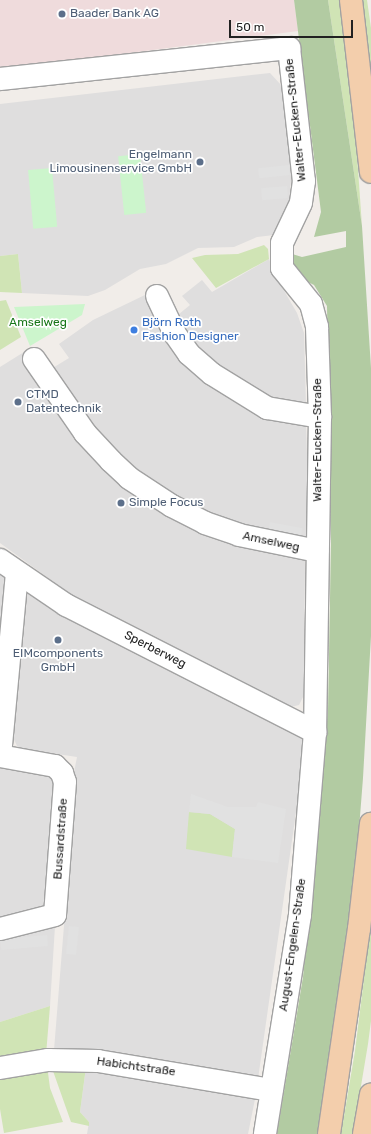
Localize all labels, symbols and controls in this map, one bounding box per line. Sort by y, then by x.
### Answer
place label: Baader Bank AG [70,7,160,21]
marker: Baader Bank AG [57,9,67,19]
scale bar [231,12,355,38]
text: 50 m [236,20,264,34]
street label: Walter-Eucken-Straße [282,58,310,182]
place label: Engelmann Limousinenservice GmbH [49,148,192,176]
marker: Engelmann Limousinenservice GmbH [195,157,205,167]
park label: Amselweg [9,316,67,330]
place label: Björn Roth Fashion Designer [142,316,238,344]
marker: Björn Roth Fashion Designer [129,325,139,335]
street label: Walter-Eucken-Straße [311,378,325,502]
place label: CTMD Datentechnik [26,388,101,416]
marker: CTMD Datentechnik [13,397,23,407]
place label: Simple Focus [129,496,203,510]
marker: Simple Focus [116,498,126,508]
street label: Amselweg [241,529,301,555]
street label: Sperberweg [122,628,188,672]
marker: EIMcomponents GmbH [53,635,63,645]
place label: EIMcomponents GmbH [13,647,103,675]
street label: Bussardstraße [51,798,71,880]
street label: August-Engelen-Straße [277,878,309,1012]
street label: Habichtstraße [96,1054,176,1080]

